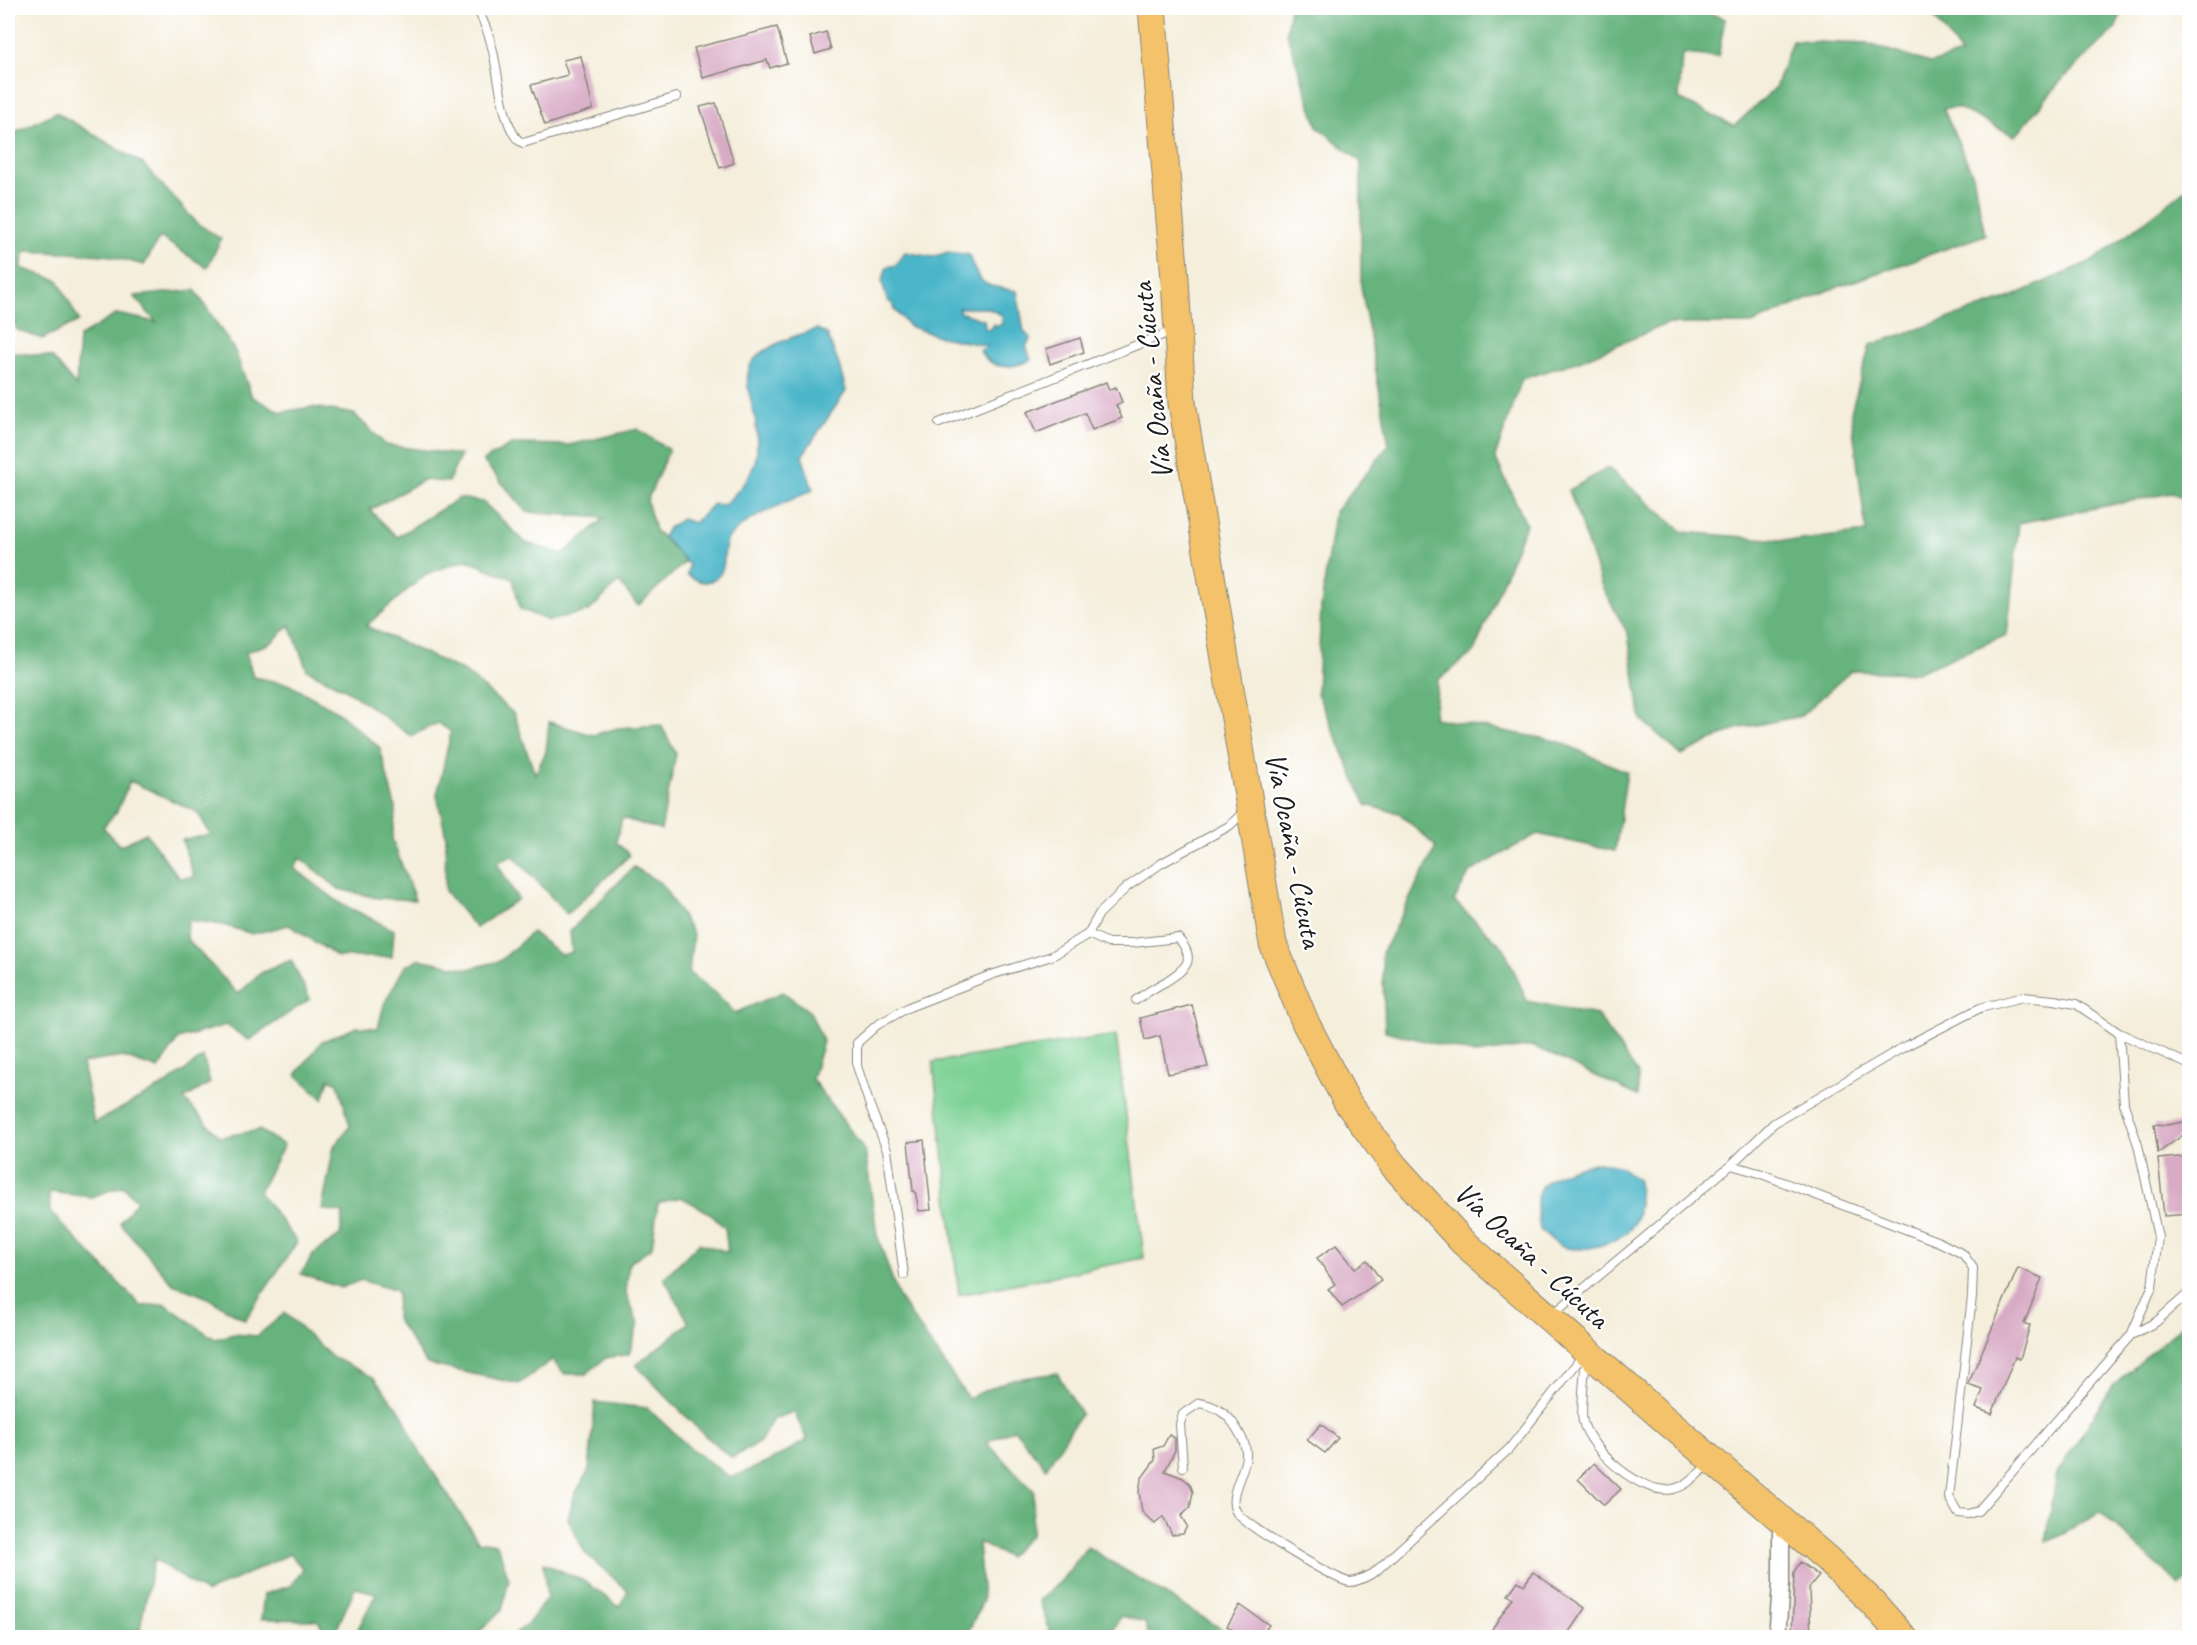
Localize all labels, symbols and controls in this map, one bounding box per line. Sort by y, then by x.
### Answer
street label: Vía Ocaña - Cúcuta [1123,279,1181,482]
street label: Vía Ocaña - Cúcuta [1256,749,1332,953]
street label: Vía Ocaña - Cúcuta [1447,1174,1619,1338]

